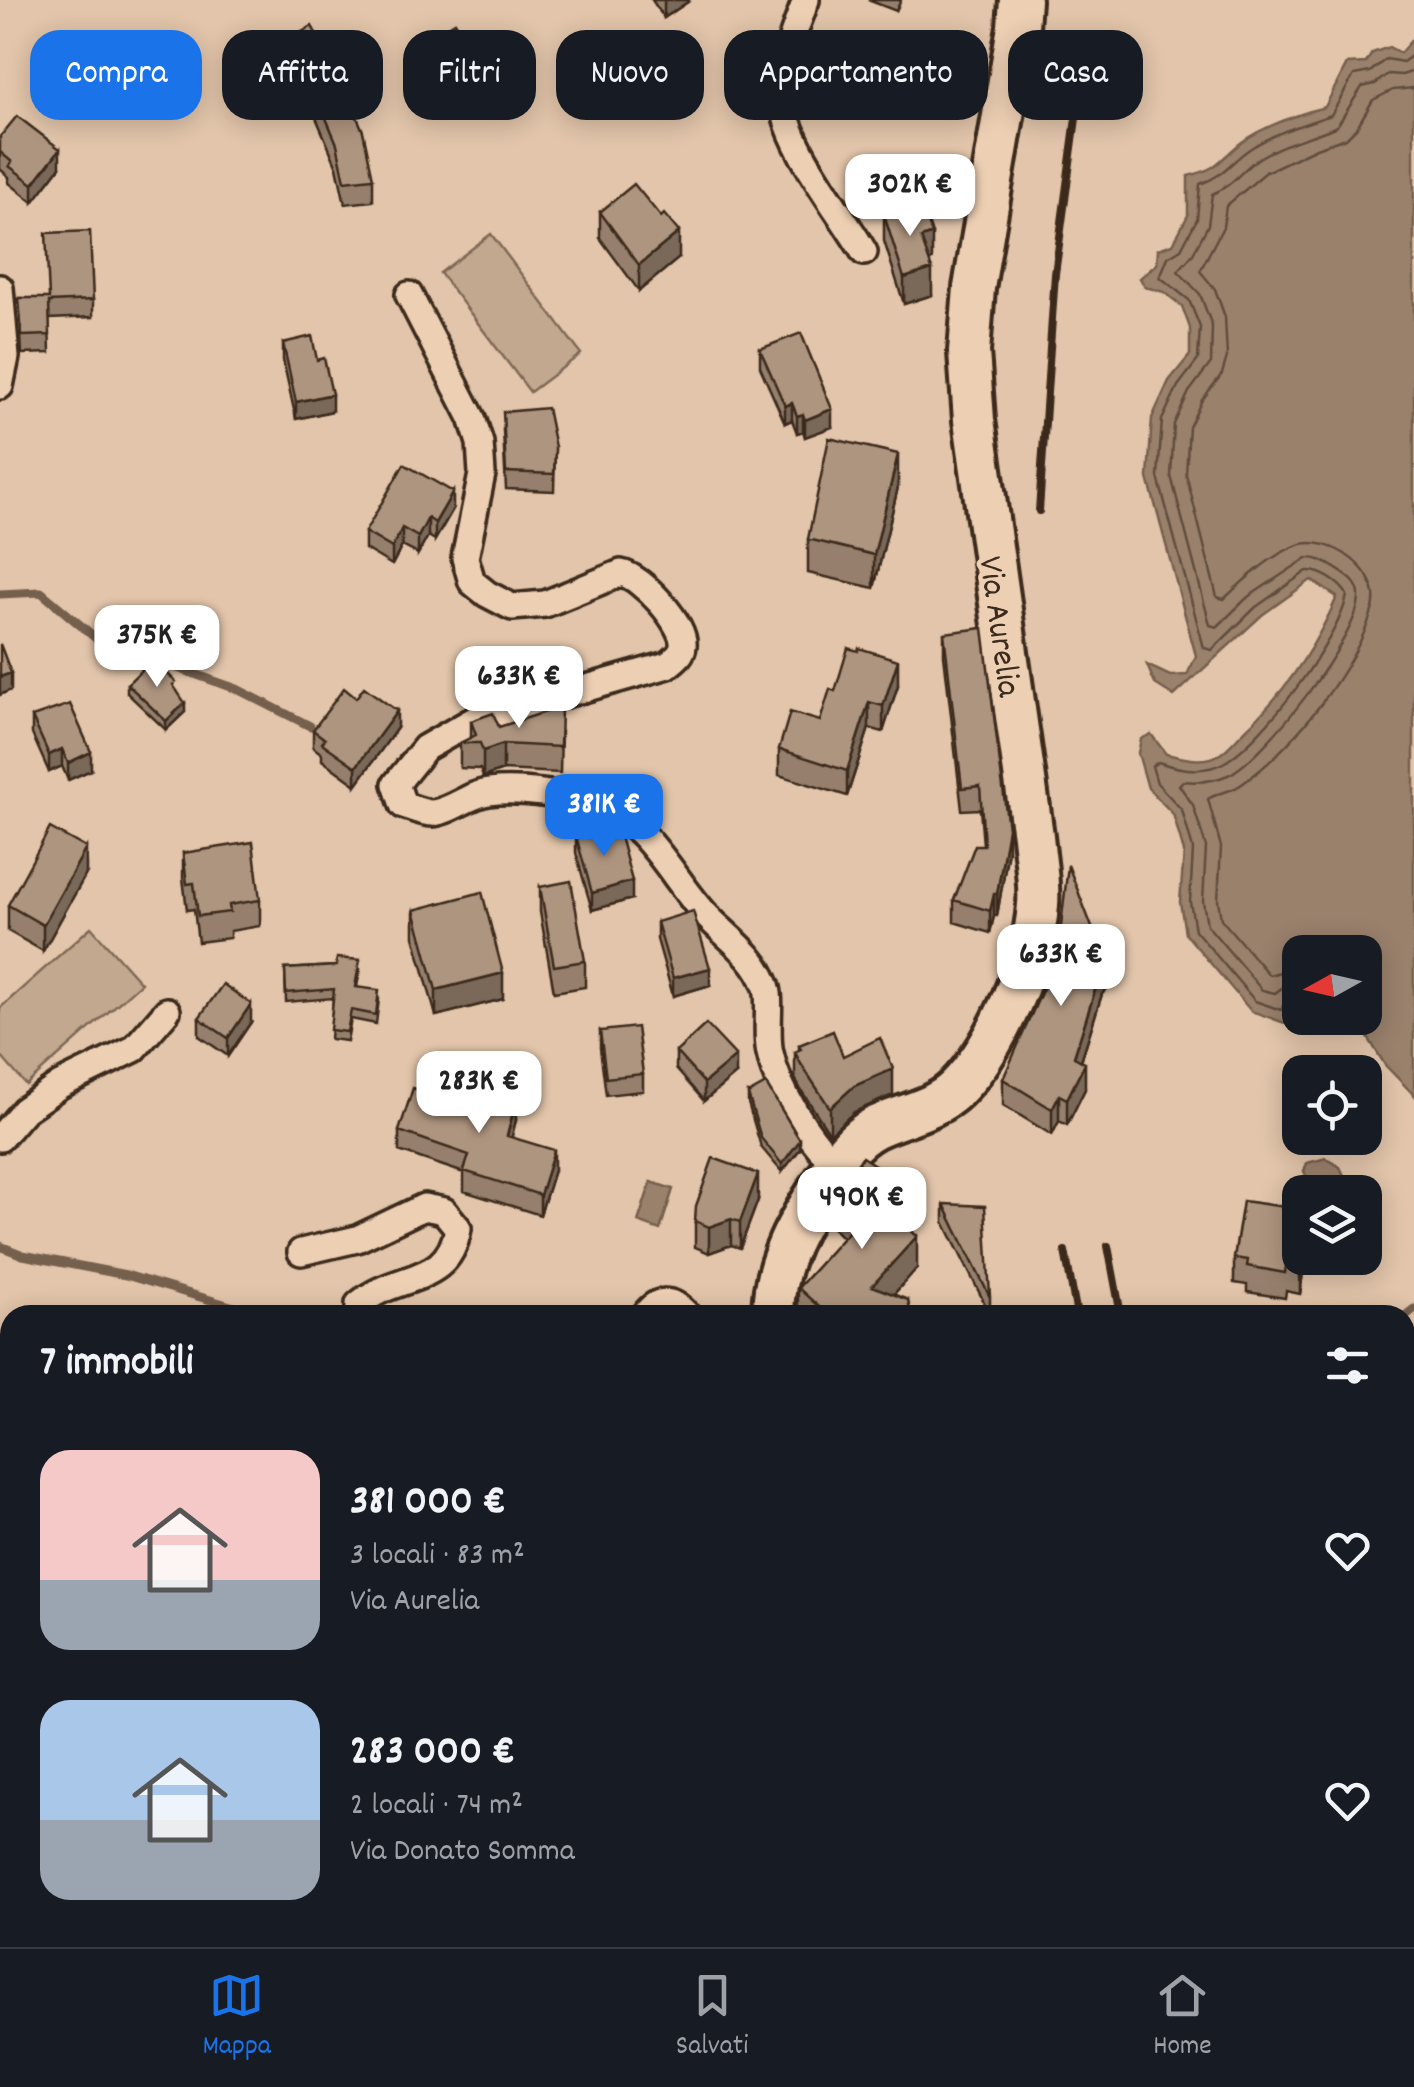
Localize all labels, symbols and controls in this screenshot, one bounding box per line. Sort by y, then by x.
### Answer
chip: Compra [30,30,202,120]
chip: Affitta [222,30,383,120]
chip: Filtri [403,30,536,120]
chip: Nuovo [556,30,704,120]
chip: Appartamento [724,30,988,120]
chip: Casa [1008,30,1143,120]
pin: 302K € [829,154,991,239]
text: 302K € [867,163,953,209]
street label: Via Aurelia [962,553,1032,701]
pin: 375K € [76,605,238,690]
text: 375K € [116,614,198,660]
pin: 633K € [438,646,600,731]
text: 633K € [477,655,561,701]
pin: 381K € [523,774,685,859]
text: 381K € [567,783,641,829]
pin: 633K € [980,924,1142,1009]
text: 633K € [1019,933,1103,979]
north arrow [1282,935,1382,1035]
map controls [1282,935,1382,1275]
pin: 283K € [398,1051,560,1136]
button: locate [1282,1055,1382,1155]
text: 283K € [439,1060,520,1106]
pin: 490K € [781,1167,943,1252]
button: layers [1282,1175,1382,1275]
text: 490K € [819,1176,905,1222]
text: 7 immobili [40,1335,193,1395]
icon: filters [1320,1338,1375,1393]
text: 381 000 € [350,1474,506,1534]
icon: home [120,1490,240,1610]
icon: heart [1320,1523,1375,1578]
text: 3 locali · 83 m² [350,1534,525,1580]
text: Via Aurelia [350,1580,479,1626]
text: 283 000 € [350,1724,515,1784]
icon: home [120,1740,240,1860]
icon: heart [1320,1773,1375,1828]
text: 2 locali · 74 m² [350,1784,523,1830]
text: Via Donato Somma [350,1830,575,1876]
tab: Mappa [202,1968,271,2068]
tab: Salvati [676,1968,748,2068]
tab: Home [1153,1968,1212,2068]

